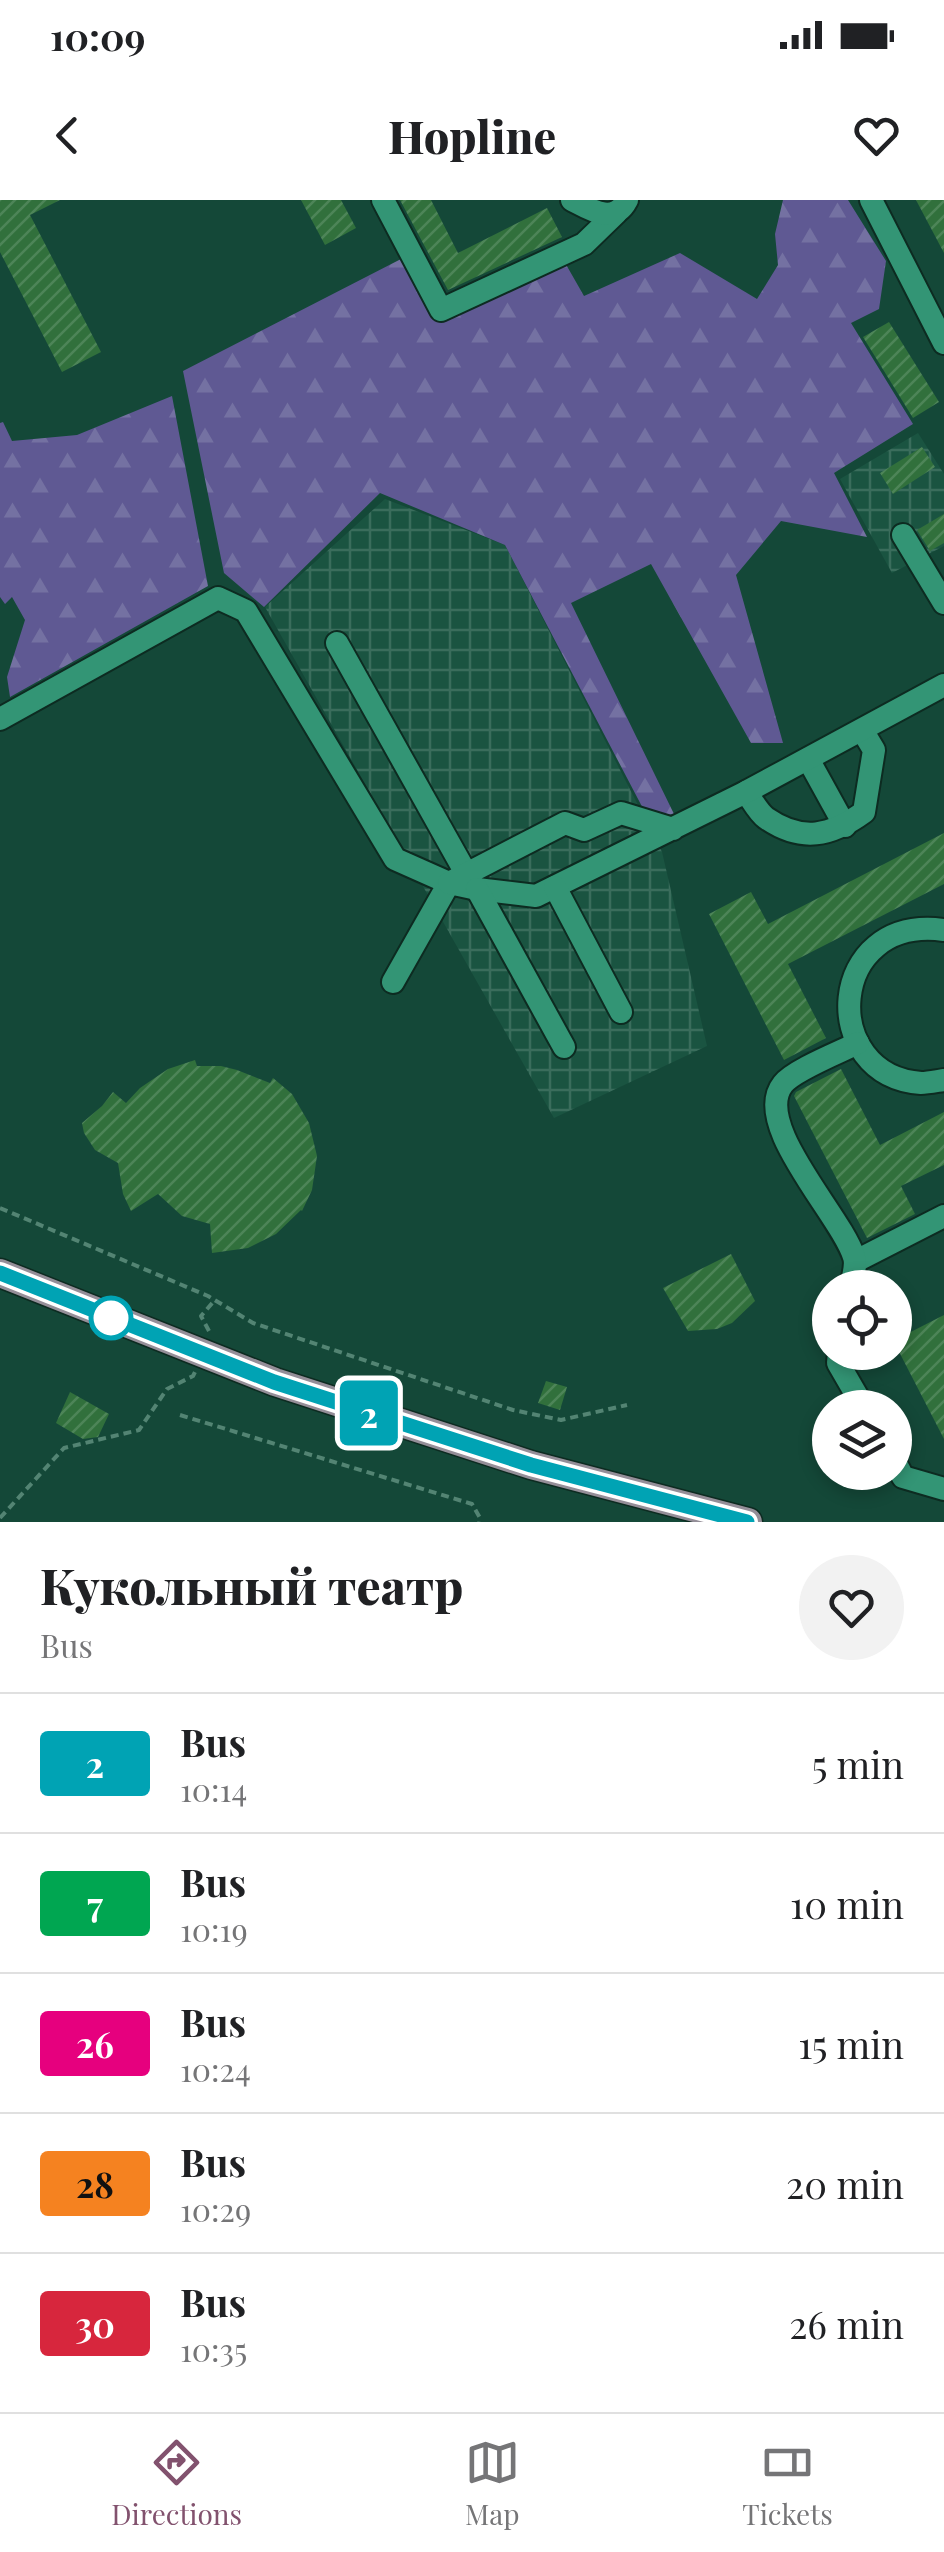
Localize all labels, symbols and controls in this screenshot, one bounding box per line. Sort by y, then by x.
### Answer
text: 10:09 [50,10,146,61]
text: Hopline [388,105,556,165]
icon: back [40,108,95,163]
icon: heart [849,108,904,163]
map controls [812,1270,912,1490]
button: locate [812,1270,912,1370]
unlabelled marker [90,1297,132,1339]
line badge: 2 [336,1380,402,1446]
text: 2 [360,1390,378,1437]
button: layers [812,1390,912,1490]
text: Кукольный театр [40,1553,463,1617]
button: heart [799,1555,904,1660]
text: Bus [40,1623,93,1666]
text: Bus [180,1716,246,1767]
text: 5 min [812,1738,904,1789]
text: 2 [86,1740,104,1787]
text: 10:14 [180,1767,247,1810]
text: Bus [180,1856,246,1907]
text: 10 min [790,1878,904,1929]
text: 7 [87,1880,103,1927]
text: 10:19 [180,1907,248,1950]
text: Bus [180,1996,246,2047]
text: 15 min [798,2018,904,2069]
text: 26 [76,2020,114,2067]
text: 10:24 [180,2047,251,2090]
text: Bus [180,2136,246,2187]
text: 20 min [786,2158,904,2209]
text: 28 [76,2160,114,2207]
text: 10:29 [180,2187,251,2230]
text: Bus [180,2276,246,2327]
text: 26 min [789,2298,904,2349]
text: 30 [75,2300,115,2347]
text: 10:35 [180,2327,247,2370]
tab: Directions [111,2435,242,2532]
tab: Map [465,2435,520,2532]
tab: Tickets [742,2435,833,2532]

